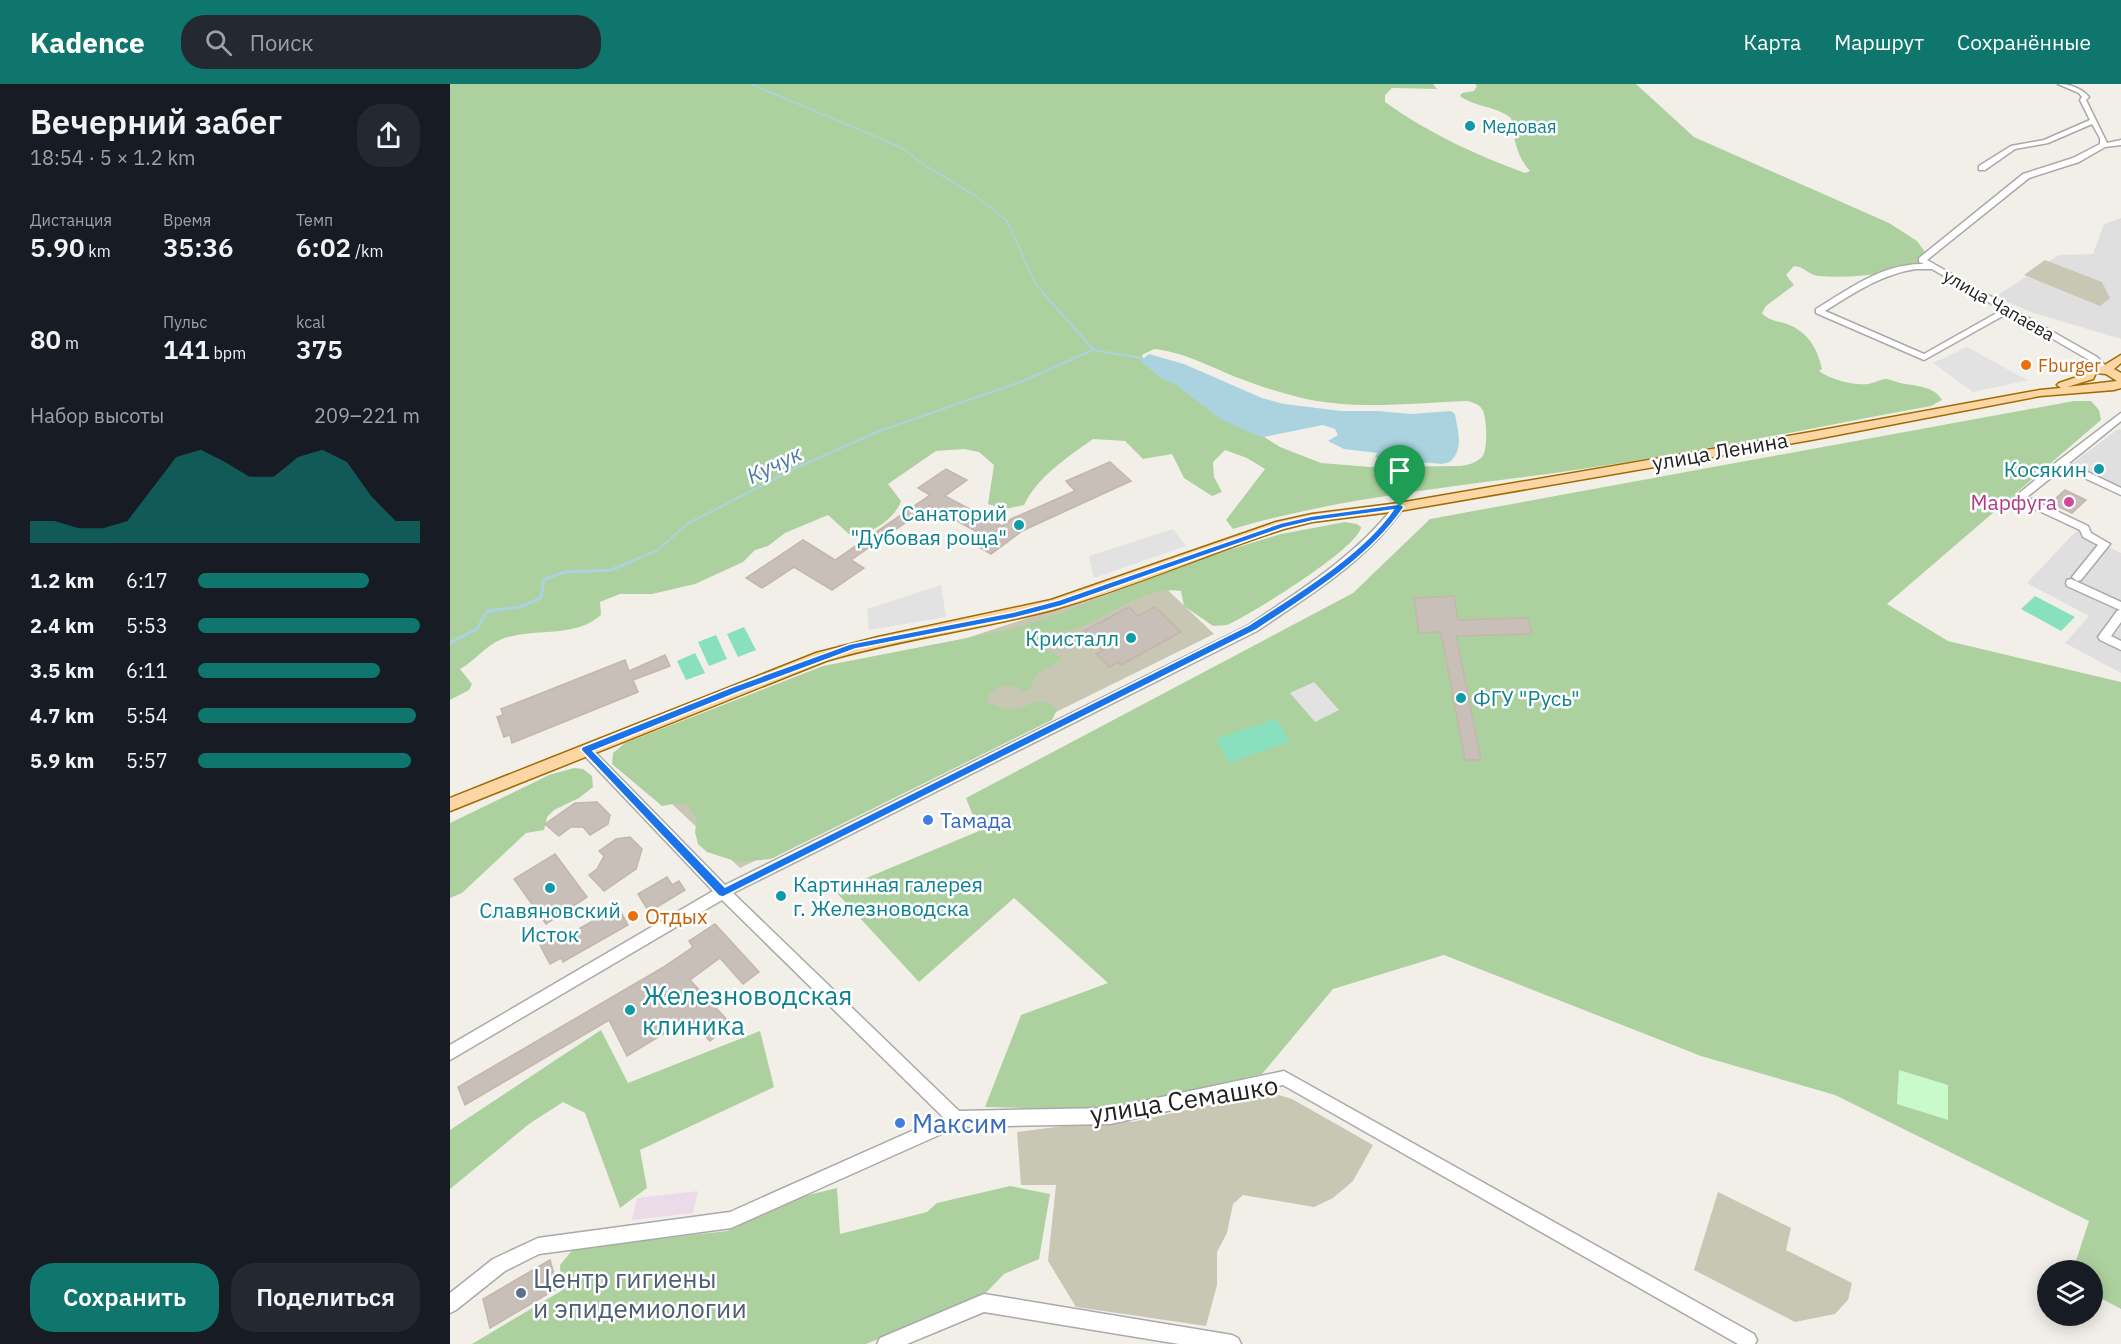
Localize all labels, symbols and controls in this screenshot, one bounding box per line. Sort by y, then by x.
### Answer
search box [181,15,601,69]
text: Kadence [30,24,145,61]
icon: search [202,26,235,59]
text: Поиск [250,28,313,57]
text: Карта [1743,28,1801,56]
text: Маршрут [1834,28,1924,56]
text: Сохранённые [1957,28,2091,56]
text: Вечерний забег [30,100,282,143]
button: share [357,104,420,167]
place label: Медовая [1482,115,1557,138]
marker: Медовая [1463,119,1477,133]
text: 18:54 · 5 × 1.2 km [30,144,195,171]
text: Дистанция [30,210,112,230]
text: Время [163,210,211,230]
text: Темп [296,210,333,230]
text: 5.90 [30,230,85,264]
text: 35:36 [163,230,234,264]
text: 6:02 [296,230,351,264]
text: km [85,241,111,261]
text: /km [351,241,383,261]
street label: улица Чапаева [1939,264,2059,346]
text: Пульс [163,312,207,332]
text: kcal [296,312,325,332]
text: 80 [30,322,61,356]
text: 141 [163,332,210,366]
text: 375 [296,332,343,366]
text: m [61,333,79,353]
text: bpm [210,343,246,363]
place label: Fburger [2038,354,2101,377]
marker: Fburger [2019,358,2033,372]
text: Набор высоты [30,402,164,429]
text: 209–221 m [314,402,420,429]
street label: улица Ленина [1650,425,1790,477]
water label: Кучук [742,438,807,490]
pin [1374,445,1425,507]
icon: arrive [1383,454,1416,487]
place label: Косякин [2004,455,2087,483]
marker: Косякин [2092,462,2106,476]
place label: Марфуга [1970,488,2057,516]
marker: Марфуга [2062,495,2076,509]
place label: Санаторий "Дубовая роща" [850,499,1007,551]
marker: Санаторий "Дубовая роща" [1012,518,1026,532]
text: 1.2 km [30,567,94,594]
text: 6:17 [126,567,168,594]
text: 2.4 km [30,612,94,639]
text: 5:53 [126,612,168,639]
place label: Кристалл [1025,624,1119,652]
marker: Кристалл [1124,631,1138,645]
text: 3.5 km [30,657,94,684]
text: 6:11 [126,657,168,684]
place label: ФГУ "Русь" [1473,684,1580,712]
marker: ФГУ "Русь" [1454,691,1468,705]
text: 4.7 km [30,702,94,729]
text: 5:54 [126,702,168,729]
text: 5.9 km [30,747,94,774]
text: 5:57 [126,747,168,774]
place label: Тамада [940,806,1012,834]
marker: Тамада [921,813,935,827]
place label: Картинная галерея г. Железноводска [793,870,983,922]
marker: Славяновский Исток [543,881,557,895]
marker: Картинная галерея г. Железноводска [774,889,788,903]
place label: Славяновский Исток [479,896,621,948]
place label: Отдых [645,902,708,930]
marker: Отдых [626,909,640,923]
place label: Железноводская клиника [642,978,852,1042]
marker: Железноводская клиника [623,1003,637,1017]
street label: улица Семашко [1088,1067,1280,1131]
place label: Максим [912,1106,1007,1140]
marker: Максим [893,1116,907,1130]
map controls [2037,1260,2103,1326]
button: layers [2037,1260,2103,1326]
place label: Центр гигиены и эпидемиологии [533,1261,747,1325]
button: Сохранить [30,1263,219,1332]
button: Поделиться [231,1263,420,1332]
marker: Центр гигиены и эпидемиологии [514,1286,528,1300]

